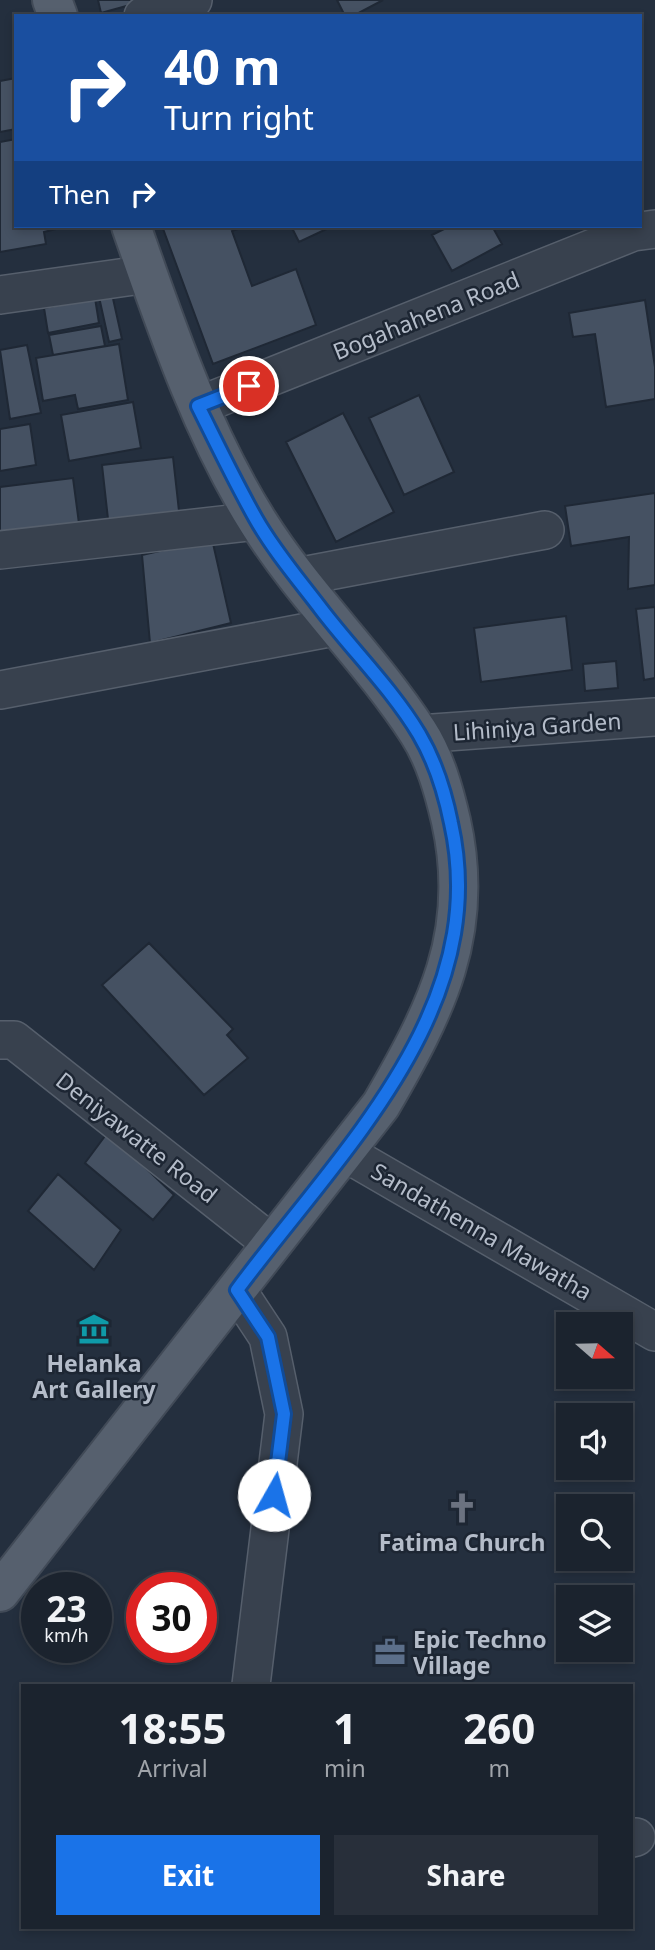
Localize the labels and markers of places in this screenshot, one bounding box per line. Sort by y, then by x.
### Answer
pin [219,356,279,416]
museum icon: Helanka Art Gallery [77,1312,111,1346]
place label: Helanka Art Gallery [32,1347,157,1405]
church icon: Fatima Church [445,1491,479,1525]
place label: Fatima Church [379,1526,545,1558]
place label: Epic Techno Village [413,1623,547,1681]
office icon: Epic Techno Village [373,1635,407,1669]

